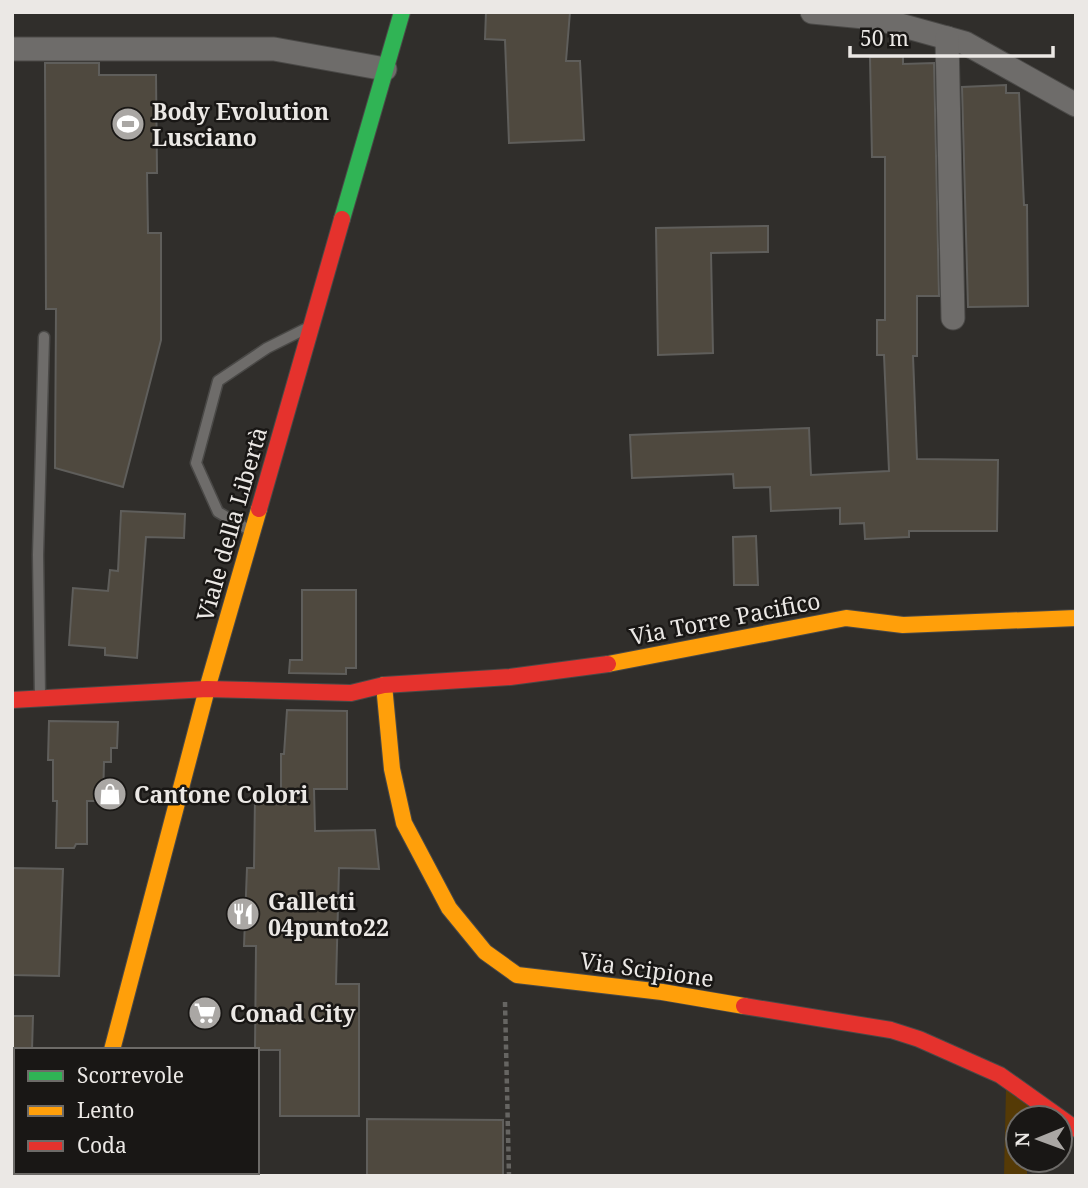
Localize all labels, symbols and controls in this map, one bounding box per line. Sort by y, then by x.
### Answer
scale bar [850,14,1053,58]
text: 50 m [860,24,909,52]
place label: Body Evolution Lusciano [152,95,329,153]
sports icon: Body Evolution Lusciano [109,105,147,143]
street label: Viale della Libertà [188,423,274,625]
street label: Via Torre Pacifico [627,584,823,652]
shop icon: Cantone Colori [91,775,129,813]
place label: Cantone Colori [134,778,308,810]
place label: Galletti 04punto22 [268,885,389,943]
restaurant icon: Galletti 04punto22 [224,895,262,933]
street label: Via Scipione [578,944,716,994]
supermarket icon: Conad City [186,994,224,1032]
place label: Conad City [230,997,356,1029]
legend [14,1048,259,1174]
text: Scorrevole [77,1061,184,1089]
text: Lento [77,1096,134,1124]
north arrow [1004,1104,1074,1174]
text: Coda [77,1131,127,1159]
text: N [1009,1132,1035,1147]

